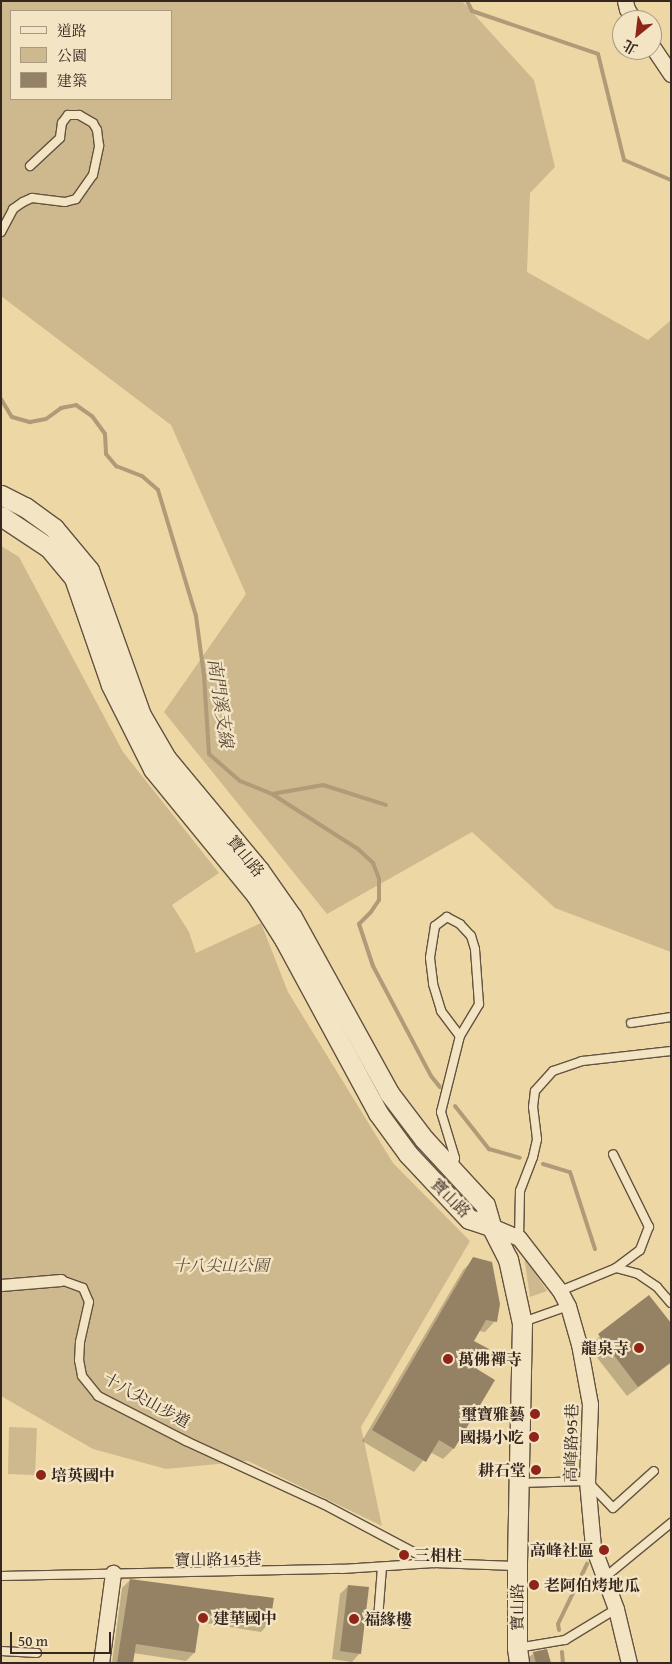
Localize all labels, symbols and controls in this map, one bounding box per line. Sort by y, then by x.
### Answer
legend [10,10,172,100]
north arrow [612,10,662,60]
text: 道路 [57,20,87,41]
text: 北 [619,35,641,59]
text: 公園 [57,45,87,66]
text: 建築 [57,70,87,91]
water label: 南門溪支線 [203,657,237,749]
street label: 寶山路 [223,831,269,881]
street label: 寶山路 [427,1174,475,1222]
park label: 十八尖山公園 [173,1255,269,1275]
place label: 龍泉寺 [581,1338,629,1358]
marker: 龍泉寺 [633,1342,645,1354]
place label: 萬佛禪寺 [458,1349,522,1369]
marker: 萬佛禪寺 [442,1353,454,1365]
street label: 十八尖山步道 [100,1368,194,1432]
street label: 高峰路95巷 [561,1403,581,1483]
place label: 璽寶雅藝 [461,1404,525,1424]
marker: 璽寶雅藝 [529,1408,541,1420]
place label: 國揚小吃 [460,1427,524,1447]
marker: 國揚小吃 [528,1431,540,1443]
place label: 耕石堂 [478,1460,526,1480]
marker: 耕石堂 [530,1464,542,1476]
place label: 培英國中 [51,1465,115,1485]
marker: 培英國中 [35,1469,47,1481]
place label: 高峰社區 [530,1540,594,1560]
marker: 高峰社區 [598,1544,610,1556]
place label: 三相柱 [414,1545,462,1565]
street label: 寶山路145巷 [174,1549,262,1569]
marker: 三相柱 [398,1549,410,1561]
place label: 老阿伯烤地瓜 [544,1575,640,1595]
marker: 老阿伯烤地瓜 [528,1579,540,1591]
street label: 寶山路 [507,1583,527,1631]
place label: 建華國中 [213,1608,277,1628]
place label: 福緣樓 [364,1609,412,1629]
marker: 建華國中 [197,1612,209,1624]
marker: 福緣樓 [348,1613,360,1625]
scale bar [12,1622,114,1654]
text: 50 m [18,1630,48,1651]

